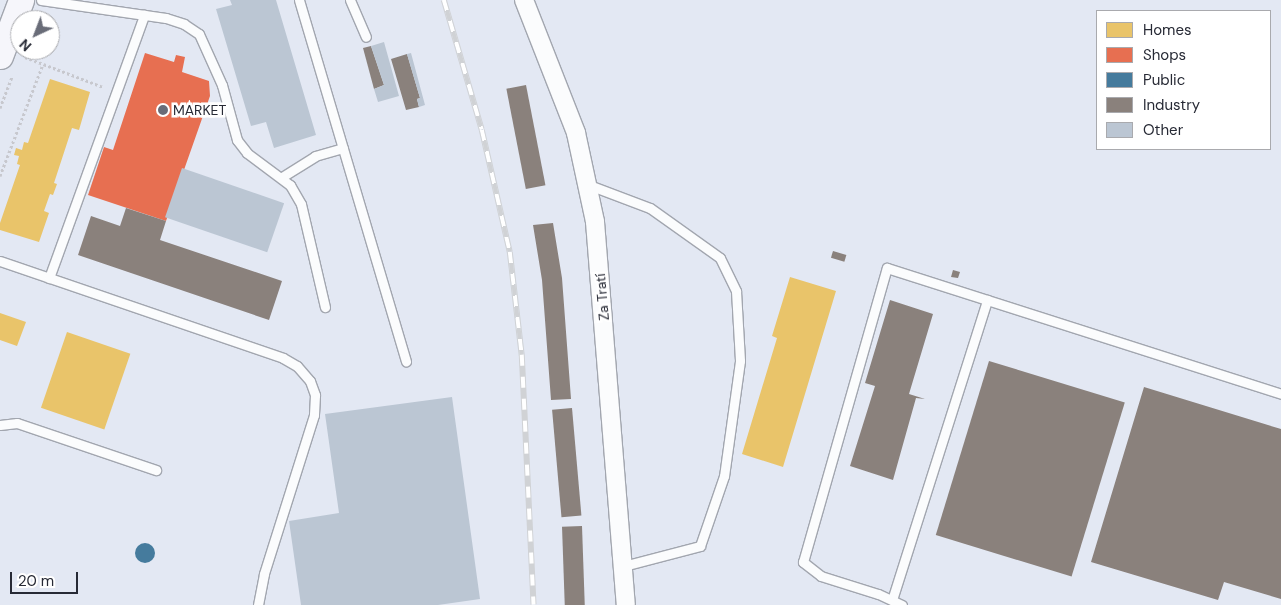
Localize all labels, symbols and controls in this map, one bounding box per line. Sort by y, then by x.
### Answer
north arrow [10,10,60,60]
legend [1096,10,1271,150]
text: Homes [1143,20,1192,40]
text: N [16,35,35,55]
text: Shops [1143,45,1186,65]
text: Public [1143,70,1185,90]
text: Industry [1143,95,1200,115]
place label: MARKET [173,102,226,118]
marker: MARKET [157,104,169,116]
text: Other [1143,120,1183,140]
street label: Za Tratí [592,273,612,321]
scale bar [12,562,80,594]
text: 20 m [18,571,54,591]

